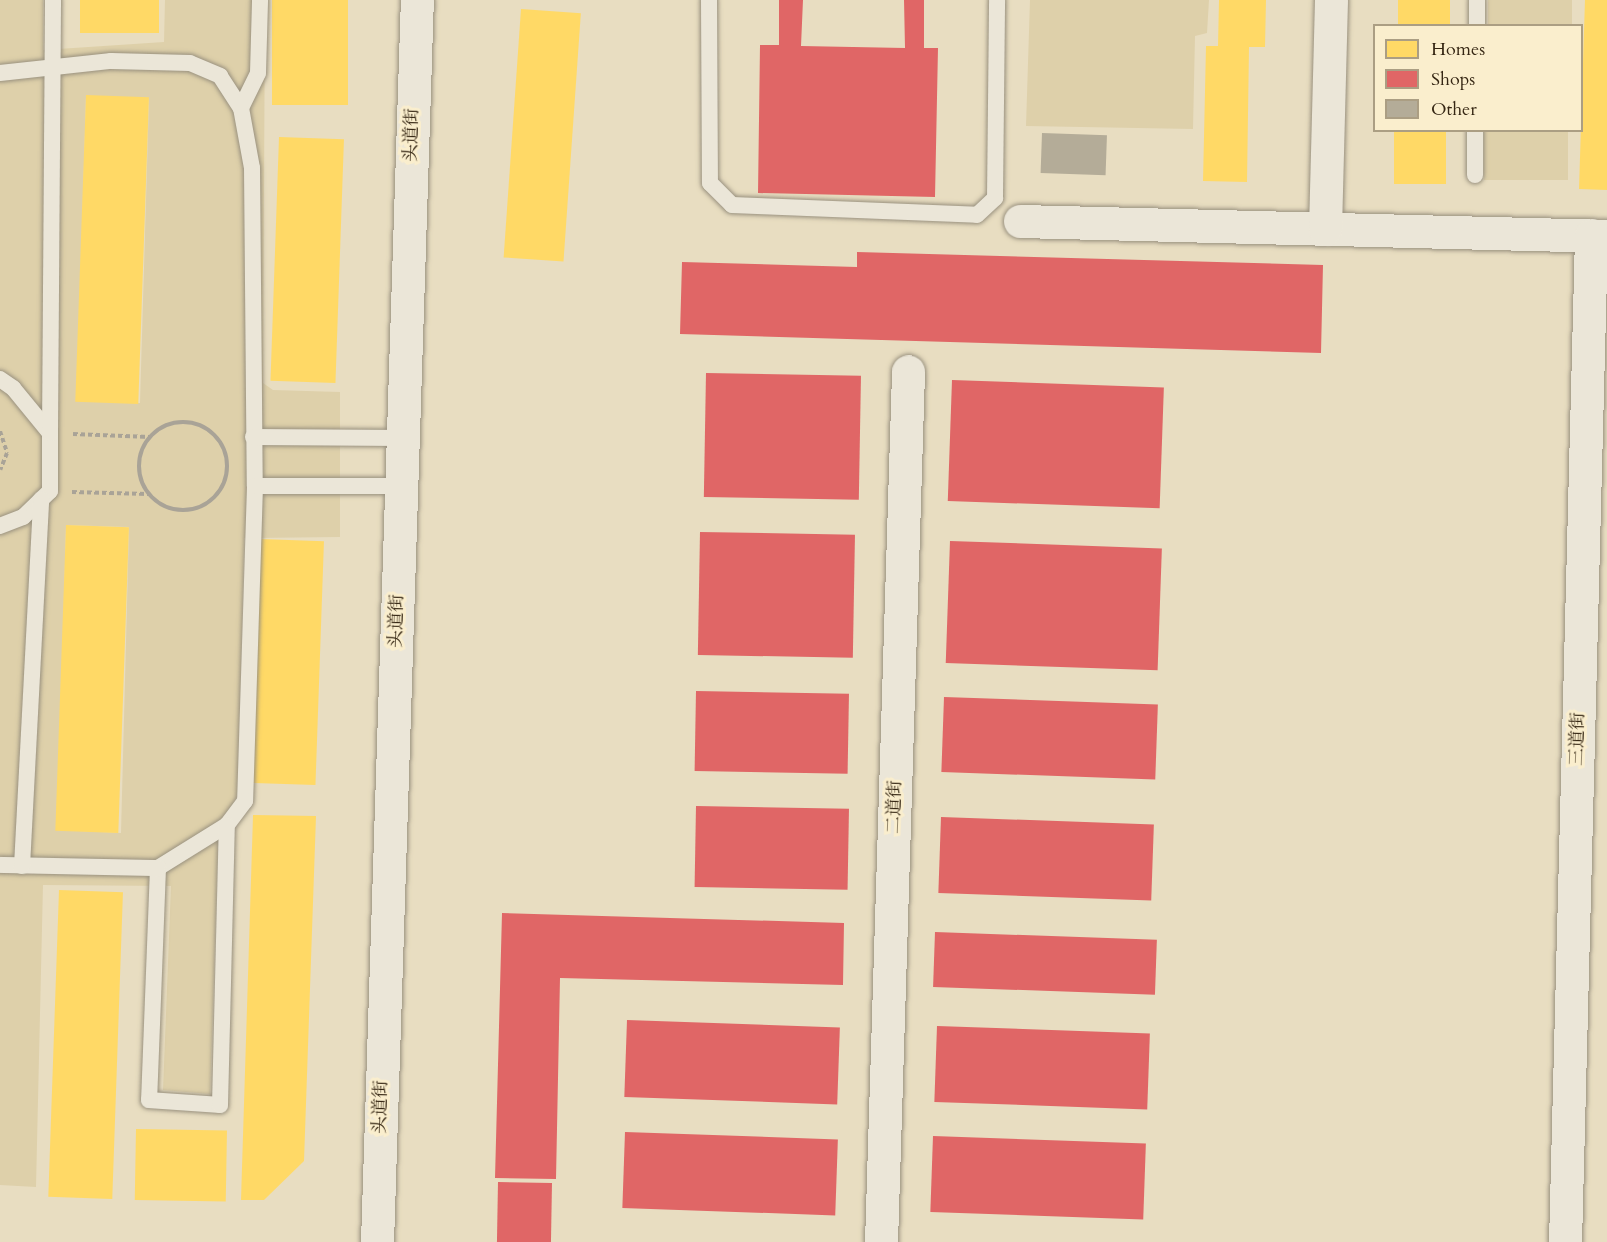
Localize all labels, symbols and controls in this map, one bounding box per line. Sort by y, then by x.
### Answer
legend [1373,24,1583,132]
text: Homes [1431,37,1485,62]
text: Shops [1431,67,1475,92]
text: Other [1431,97,1477,122]
street label: 头道街 [400,108,424,162]
street label: 头道街 [385,594,409,648]
street label: 三道街 [1566,712,1590,766]
street label: 二道街 [883,780,907,834]
street label: 头道街 [369,1080,393,1134]

